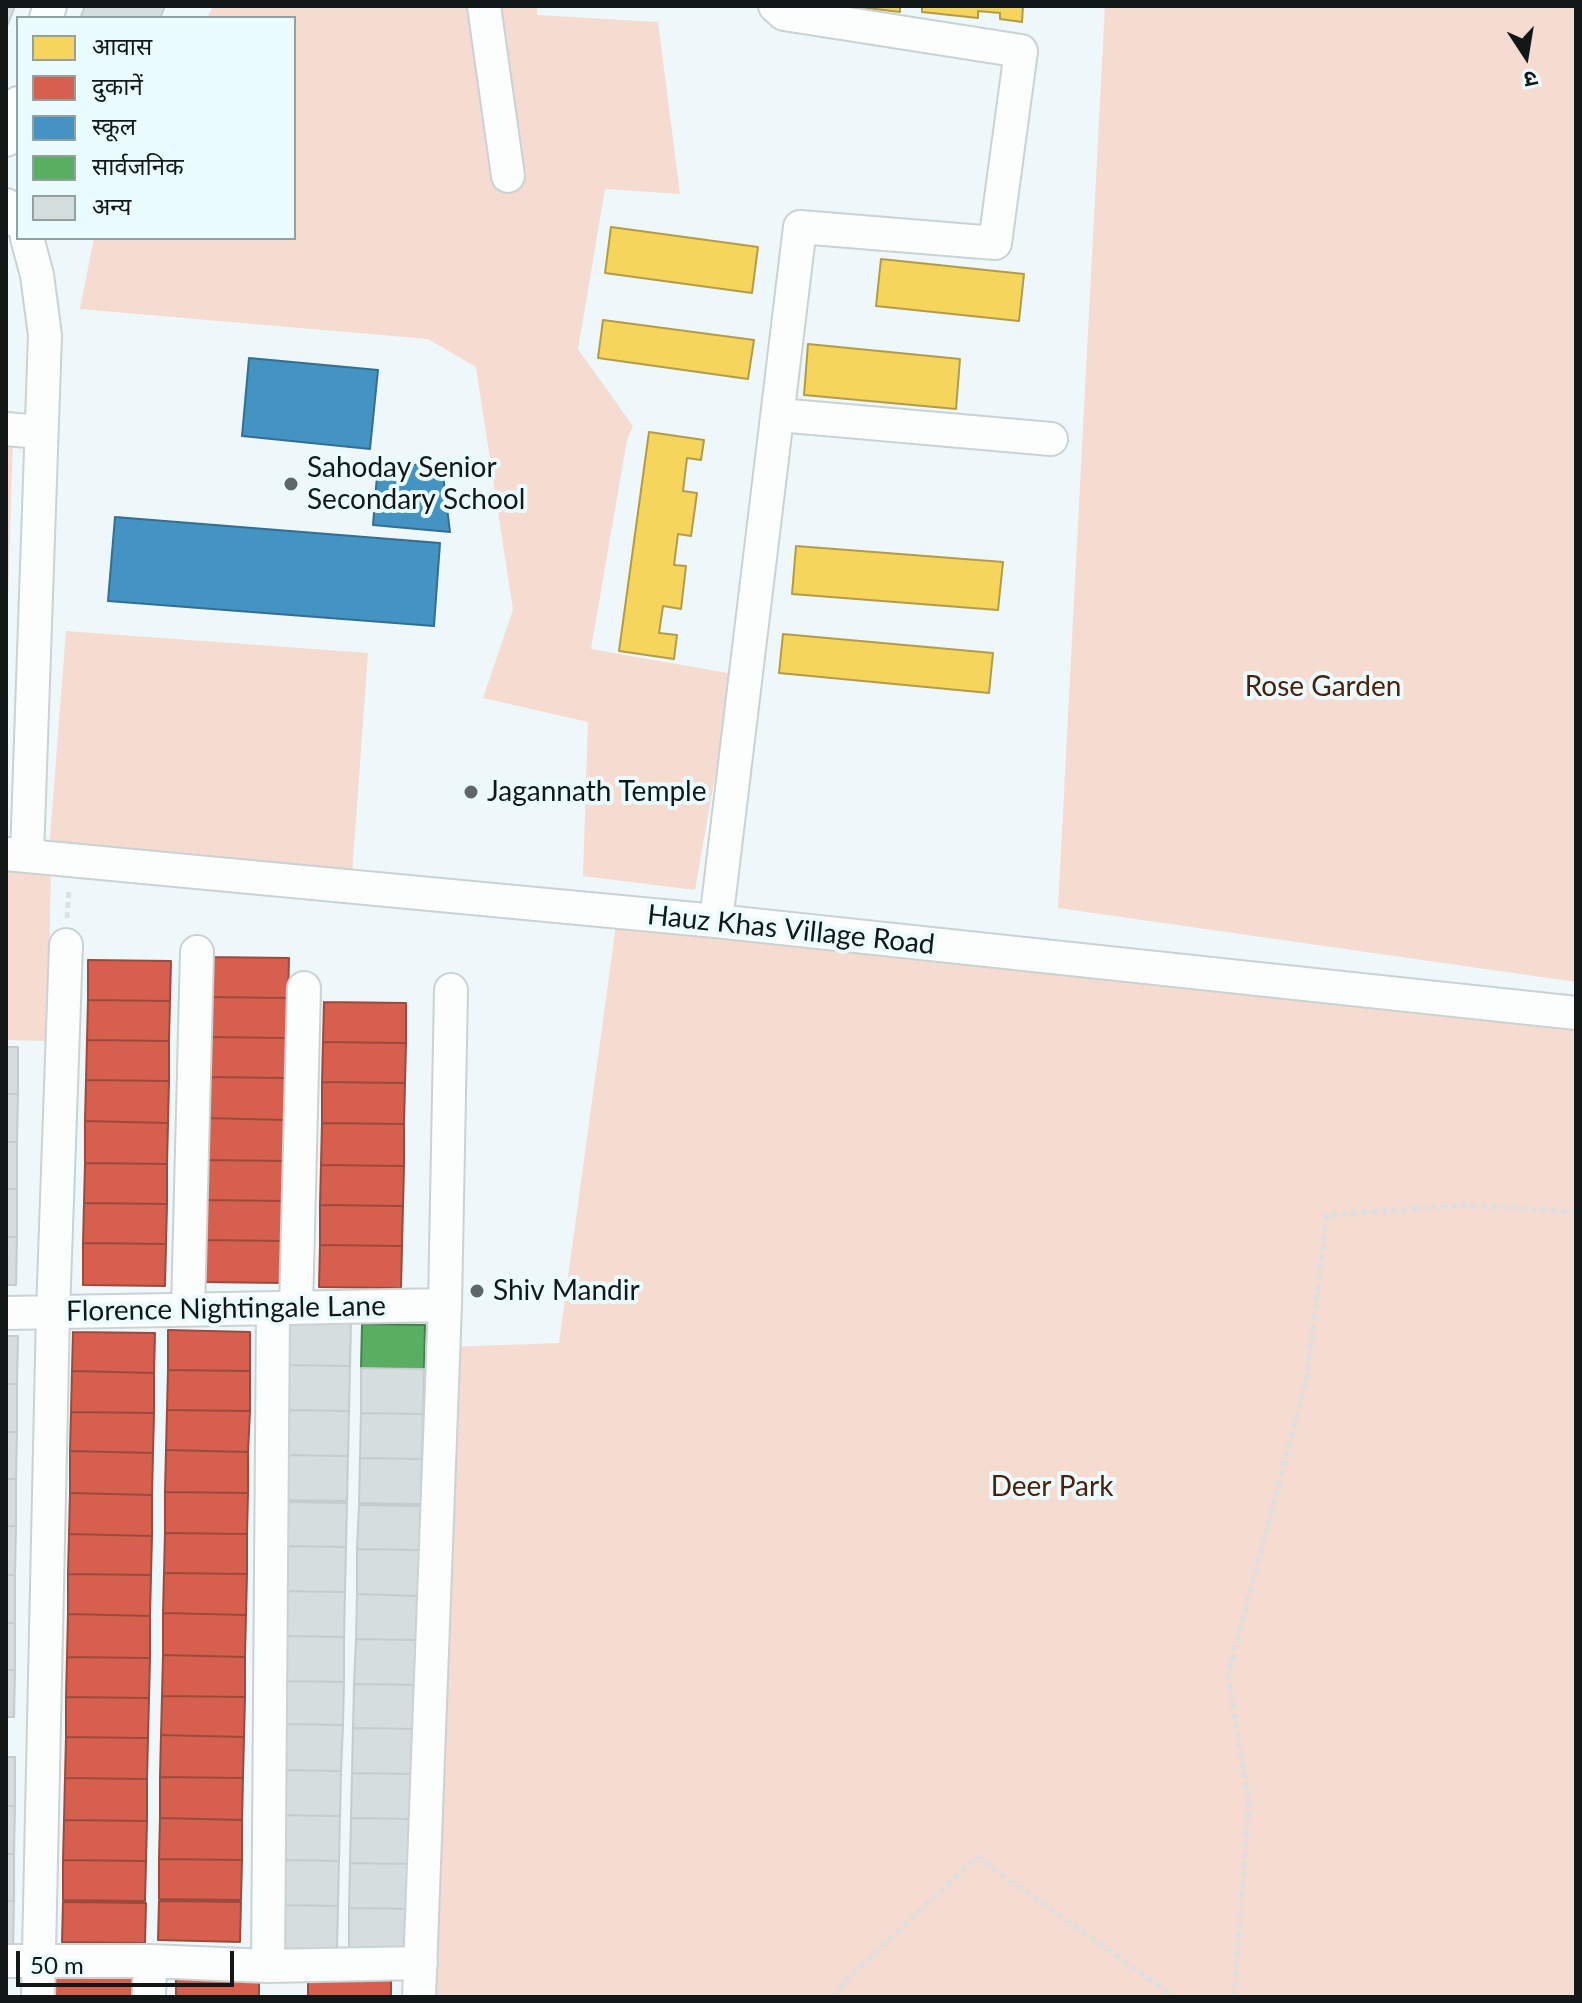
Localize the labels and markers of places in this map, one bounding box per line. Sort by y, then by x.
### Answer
place label: Sahoday Senior Secondary School [307,451,525,517]
marker: Sahoday Senior Secondary School [282,475,300,493]
place label: Jagannath Temple [487,775,706,809]
marker: Jagannath Temple [462,783,480,801]
place label: Shiv Mandir [493,1274,640,1308]
marker: Shiv Mandir [468,1282,486,1300]

